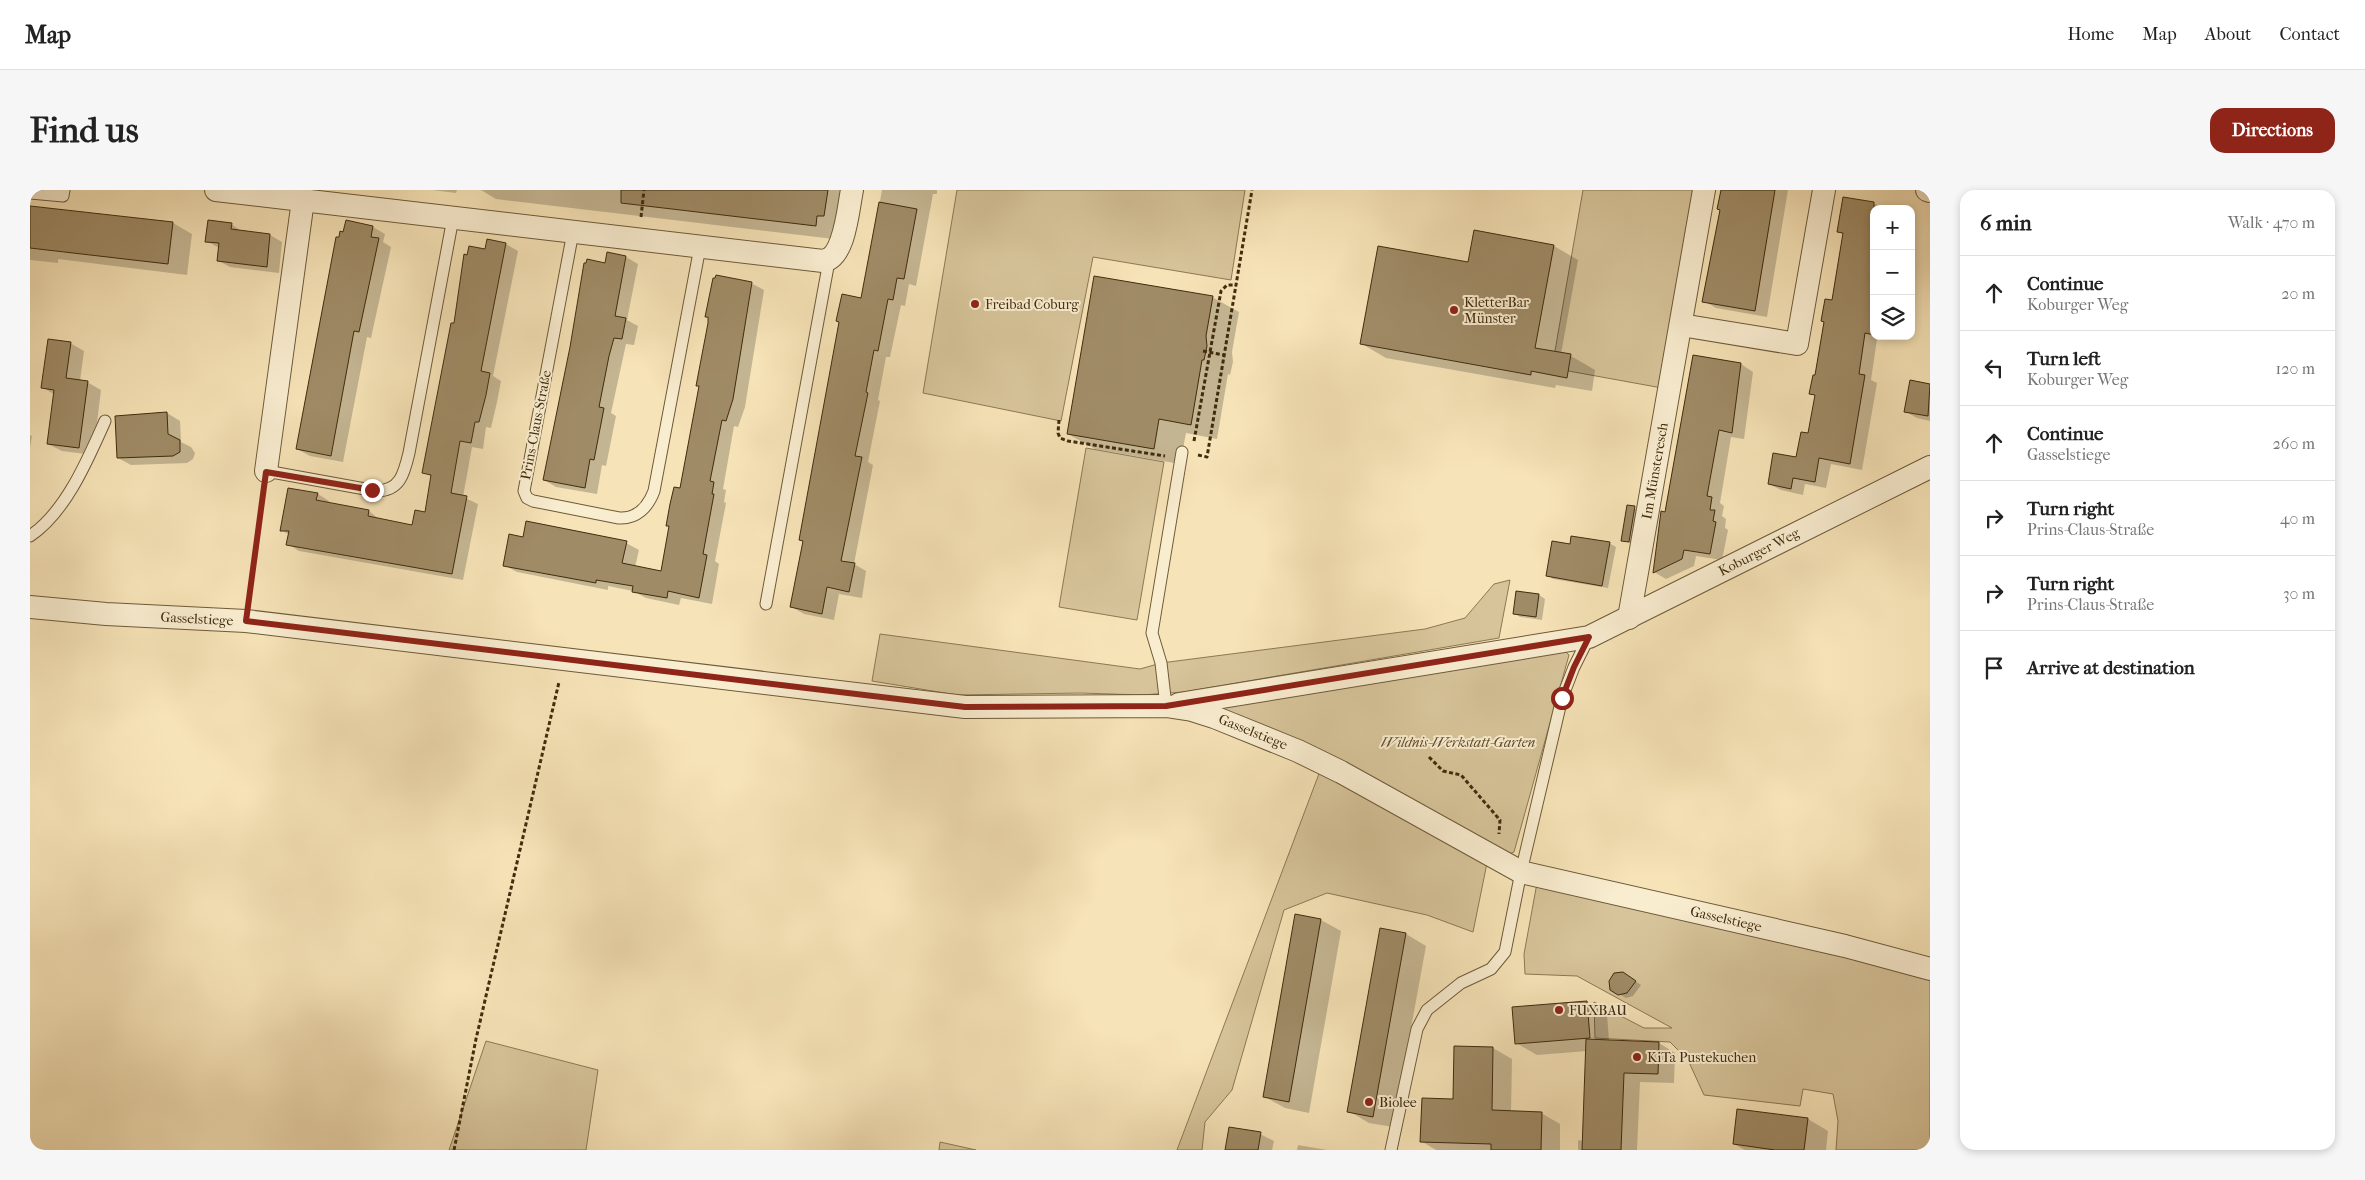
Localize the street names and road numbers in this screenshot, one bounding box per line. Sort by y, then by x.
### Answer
street label: Prins-Claus-Straße [517,369,555,481]
street label: Im Münsteresch [1638,421,1672,521]
street label: Koburger Weg [1716,524,1803,580]
street label: Gasselstiege [160,609,234,629]
street label: Gasselstiege [1216,710,1290,754]
street label: Gasselstiege [1689,903,1764,936]

